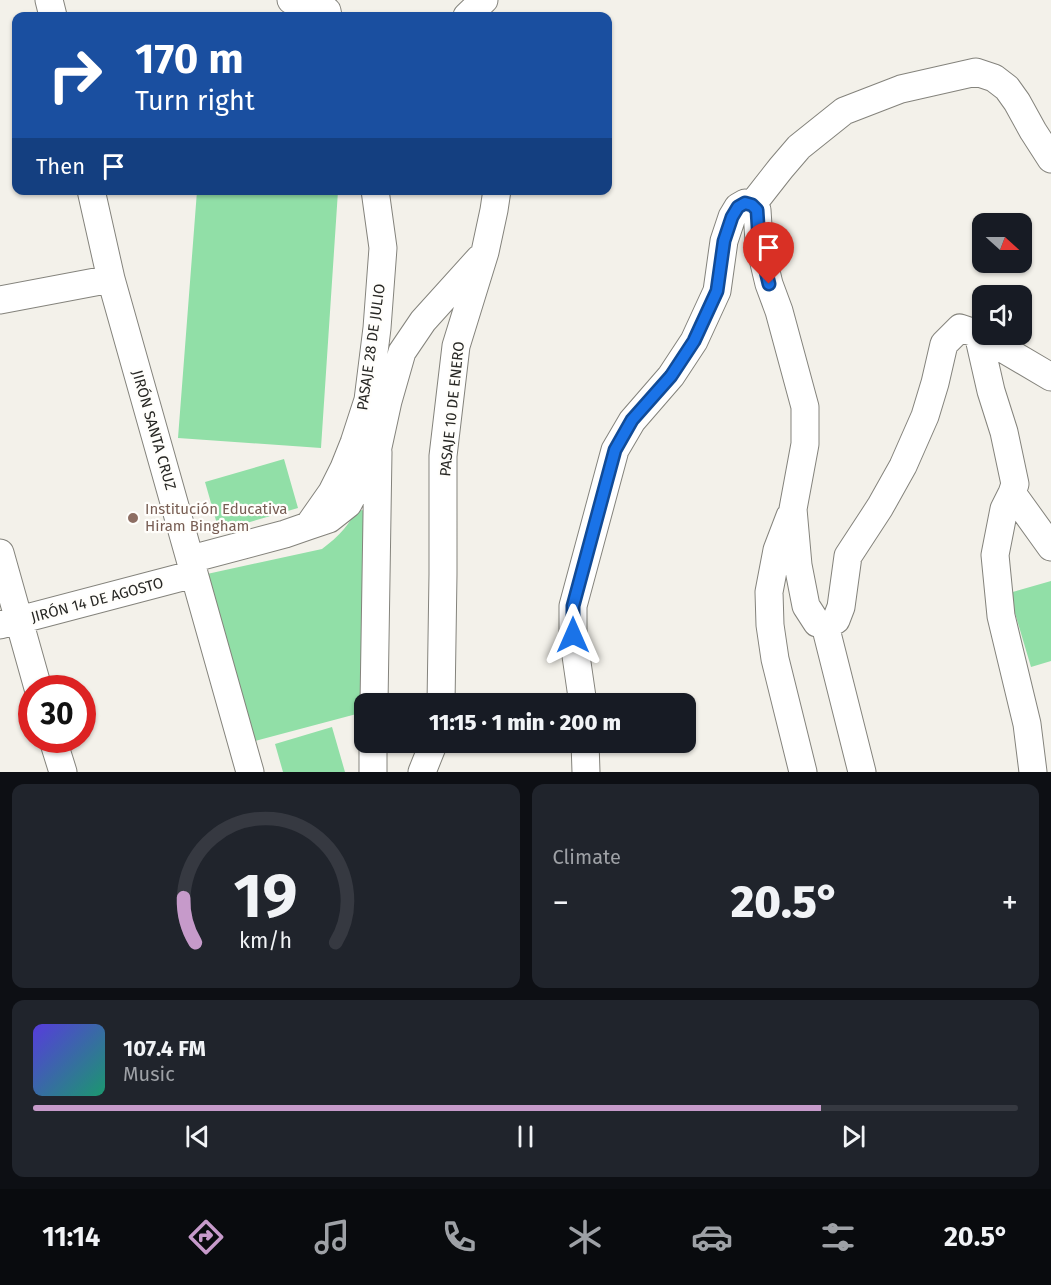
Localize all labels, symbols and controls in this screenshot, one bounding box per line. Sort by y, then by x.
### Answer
text: 170 m [135,34,244,84]
icon: right [36,36,114,114]
text: Turn right [135,85,255,117]
icon: arrive [97,150,130,183]
text: Then [36,153,85,180]
north arrow [972,213,1032,273]
map controls [972,213,1032,345]
pin [743,222,794,284]
icon: arrive [752,231,785,264]
street label: PASAJE 28 DE JULIO [353,282,389,412]
button: sound [972,285,1032,345]
street label: PASAJE 10 DE ENERO [436,341,468,477]
street label: JIRÓN SANTA CRUZ [128,368,180,492]
place label: Institución Educativa Hiram Bingham [145,500,288,535]
marker: Institución Educativa Hiram Bingham [126,511,140,525]
street label: JIRÓN 14 DE AGOSTO [29,574,165,626]
position arrow [541,603,605,667]
speed limit sign: 30 [18,675,96,753]
text: 11:15 · 1 min · 200 m [429,709,621,736]
text: Climate [553,845,621,869]
text: 19 [234,859,298,934]
text: 20.5° [731,875,840,929]
text: − [553,883,569,923]
text: + [1002,883,1018,923]
text: km/h [239,928,292,954]
text: 107.4 FM [123,1035,206,1062]
text: Music [123,1062,175,1086]
icon: previous [181,1120,214,1153]
icon: pause [509,1120,542,1153]
icon: next [837,1120,870,1153]
icon: directions [185,1216,227,1258]
icon: music [311,1216,353,1258]
icon: phone [438,1216,480,1258]
icon: climate [564,1216,606,1258]
icon: car [691,1216,733,1258]
icon: filters [817,1216,859,1258]
text: 11:14 [42,1221,100,1253]
text: 20.5° [944,1221,1009,1253]

